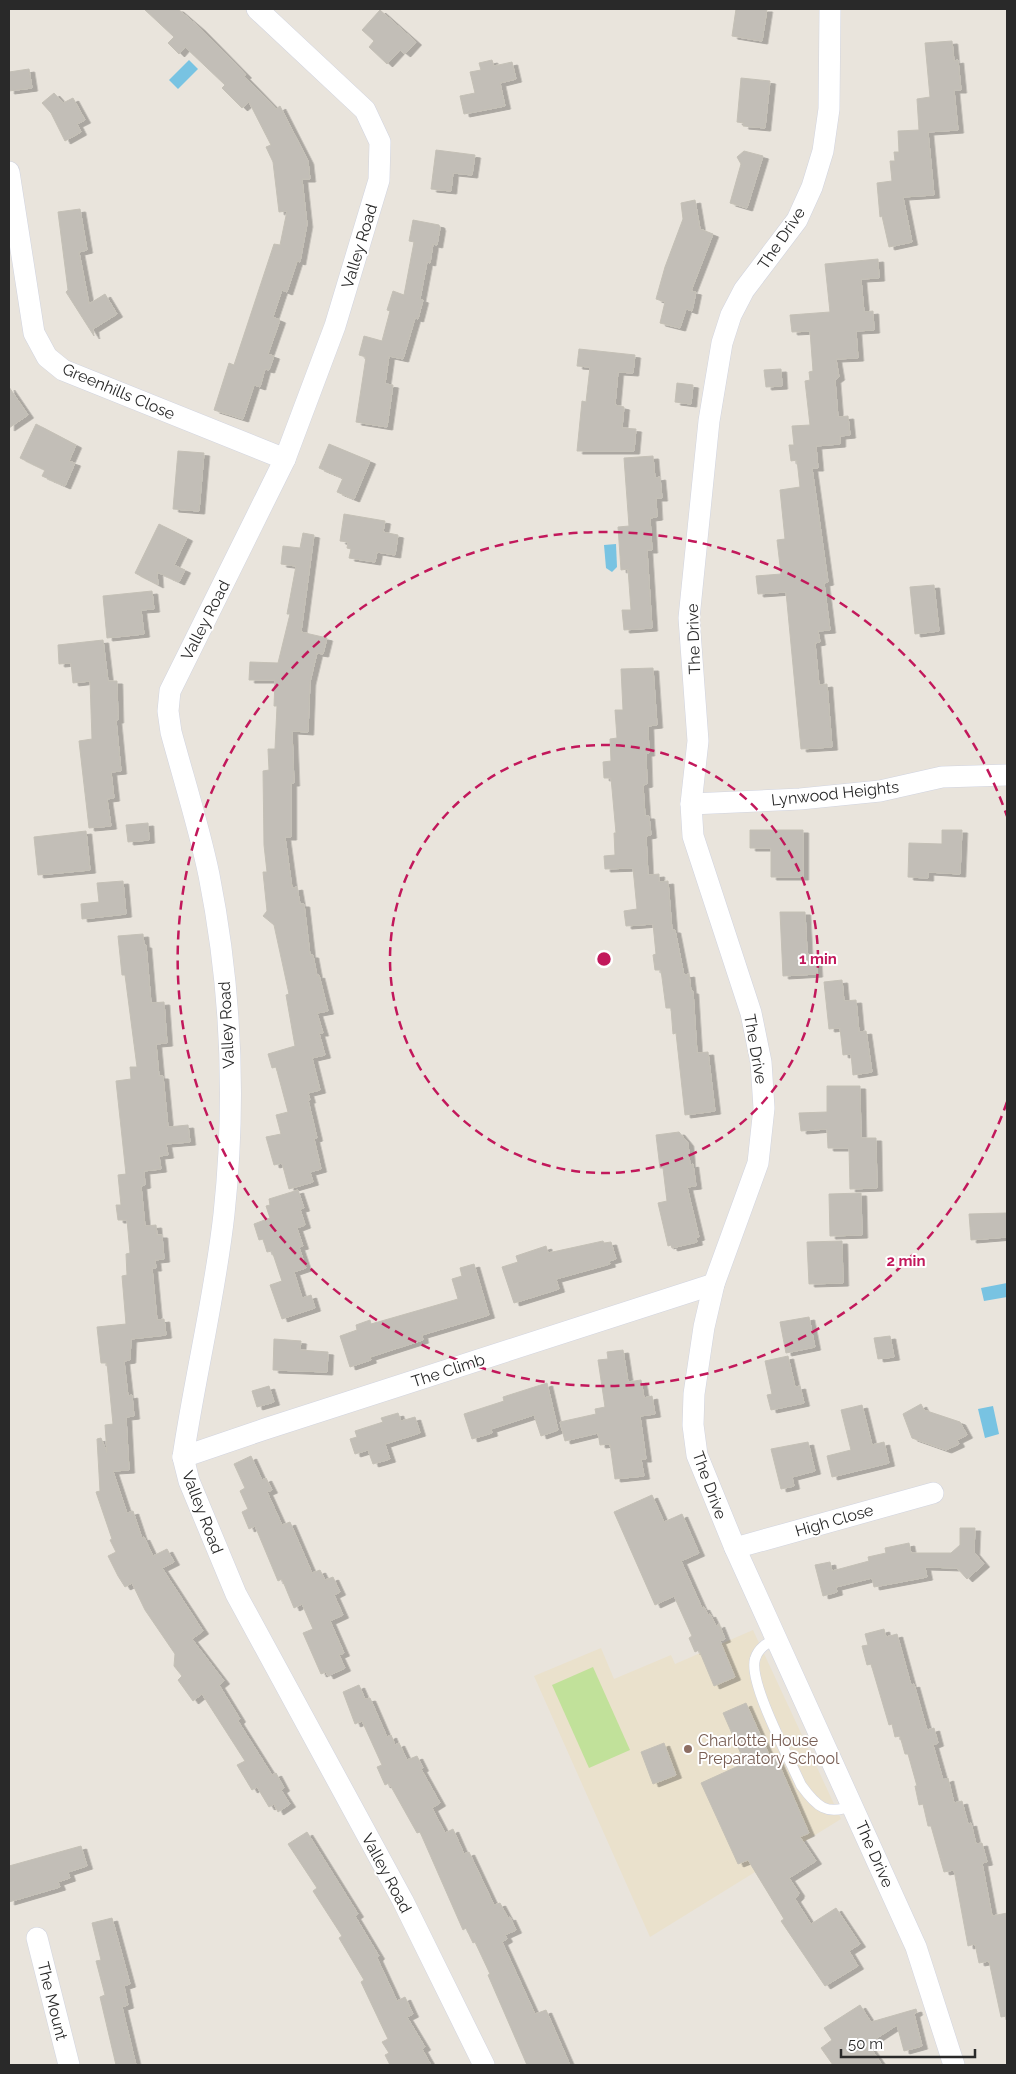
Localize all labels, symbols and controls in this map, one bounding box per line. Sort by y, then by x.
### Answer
street label: Valley Road [338,202,381,291]
street label: The Drive [754,204,809,273]
street label: Greenhills Close [60,359,178,424]
street label: Valley Road [177,577,234,663]
street label: The Drive [683,603,704,675]
street label: Lynwood Heights [770,777,900,810]
centre of rings [595,950,613,968]
text: 1 min [799,950,837,968]
street label: Valley Road [215,981,238,1069]
street label: The Drive [740,1013,771,1086]
text: 2 min [887,1252,925,1270]
street label: The Climb [409,1350,487,1391]
street label: The Drive [689,1449,731,1522]
street label: Valley Road [178,1468,227,1556]
street label: High Close [793,1500,875,1541]
place label: Charlotte House Preparatory School [698,1731,840,1768]
marker: Charlotte House Preparatory School [682,1743,694,1755]
street label: The Drive [851,1818,898,1890]
street label: Valley Road [358,1830,415,1916]
street label: The Mount [34,1960,72,2043]
scale bar [841,2026,975,2058]
text: 50 m [848,2035,883,2053]

